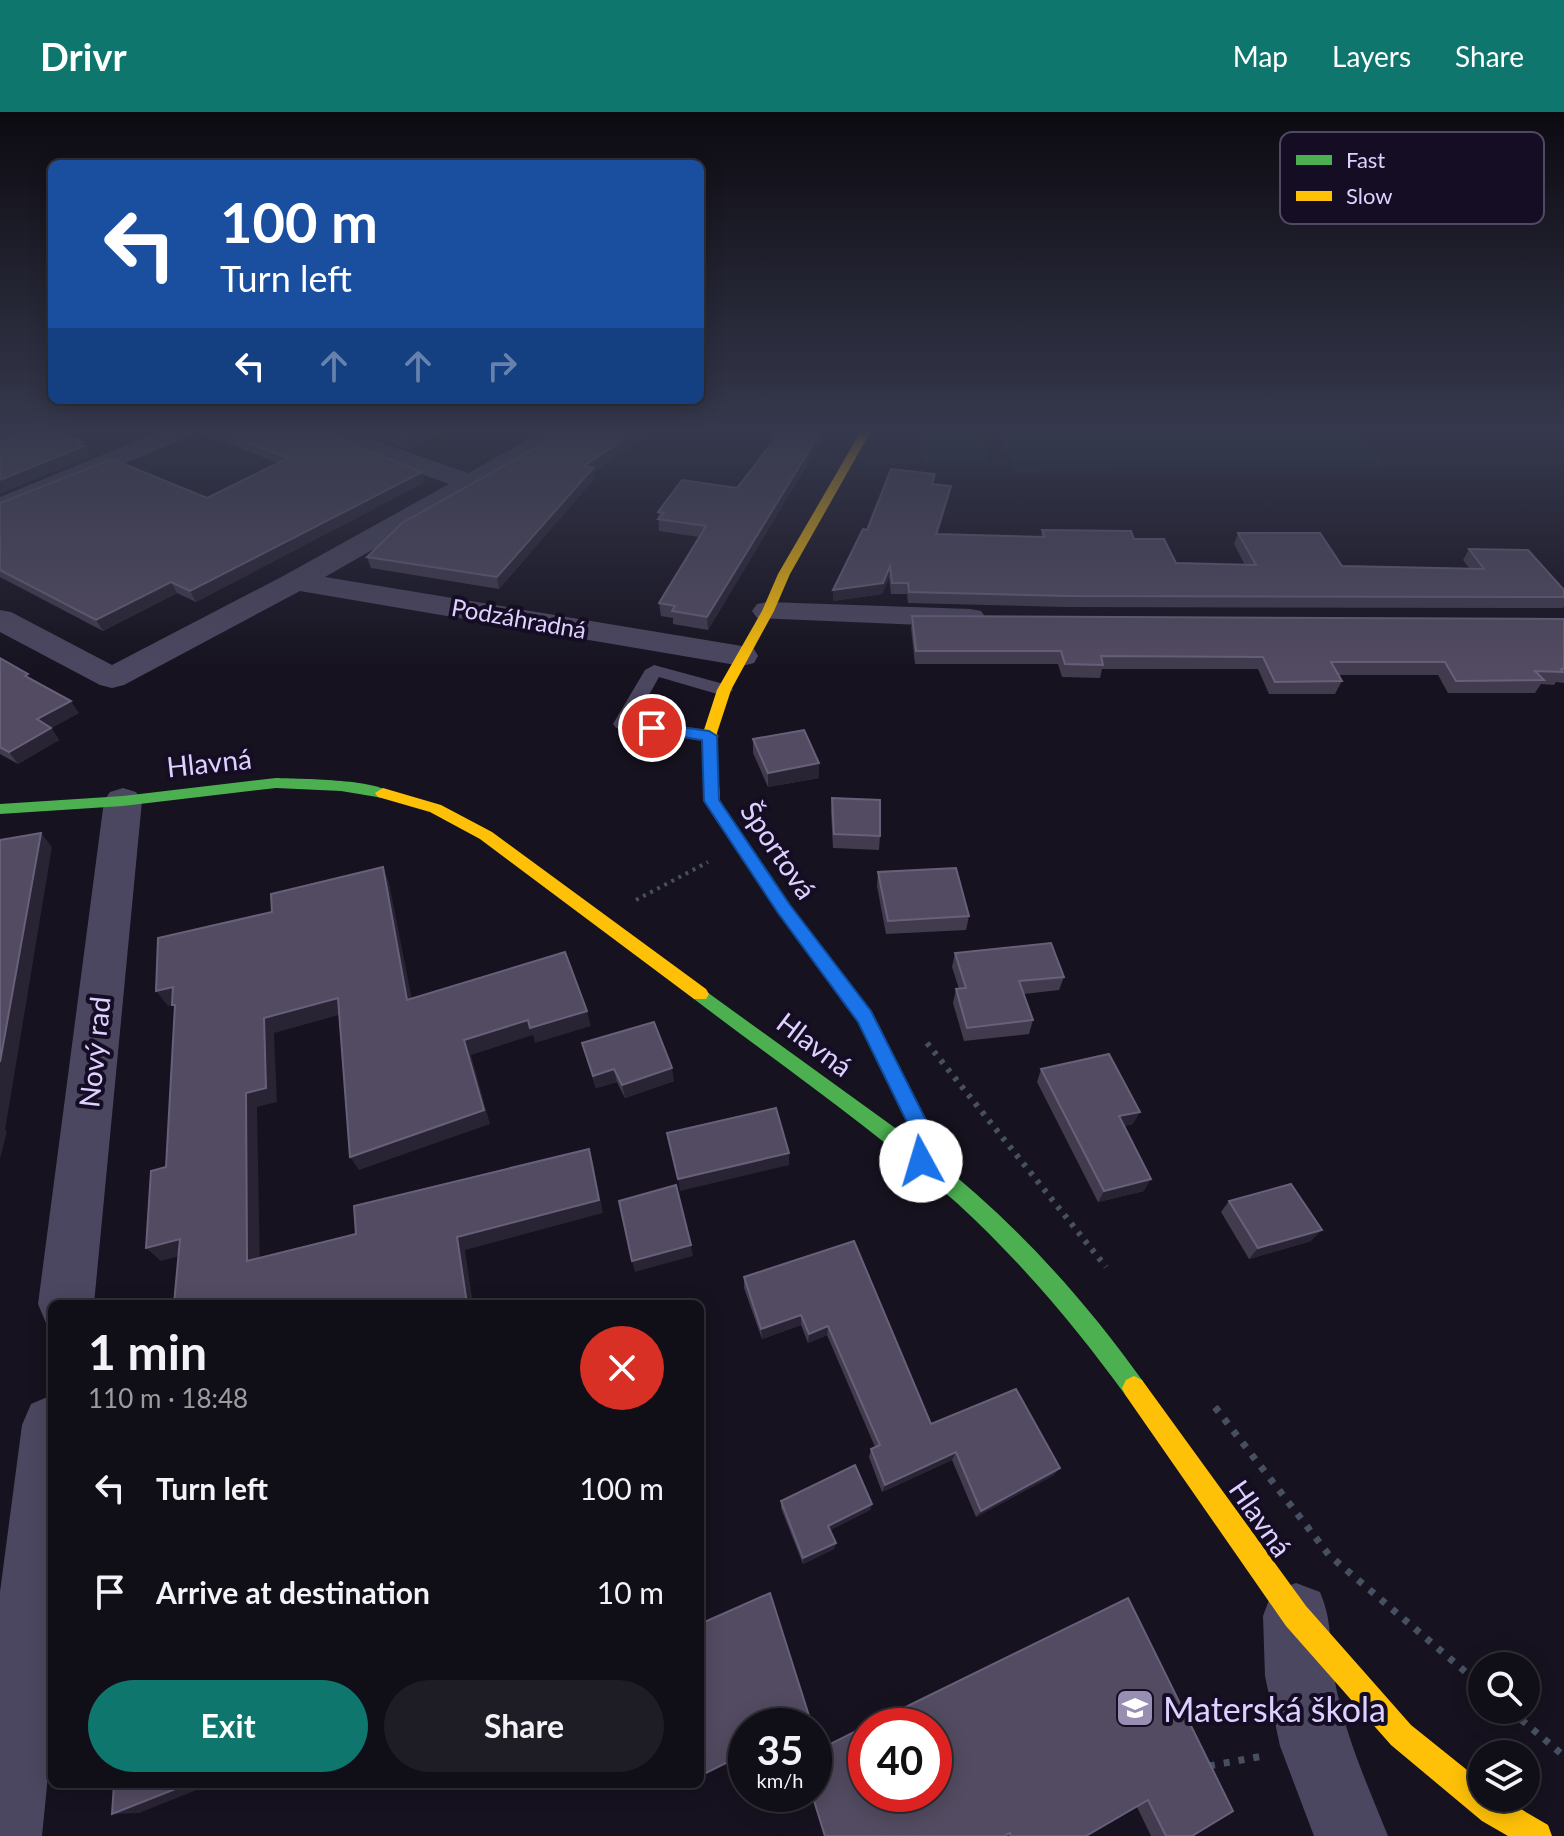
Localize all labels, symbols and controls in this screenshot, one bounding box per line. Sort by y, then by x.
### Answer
text: Drivr [40,33,127,79]
text: Map [1233,39,1288,73]
text: Layers [1332,39,1411,73]
text: Share [1455,39,1524,73]
legend [1280,132,1544,224]
text: Fast [1346,146,1385,173]
text: Slow [1346,182,1393,209]
text: 100 m [220,188,378,255]
icon: left [88,192,192,296]
text: Turn left [220,256,352,300]
icon: left [228,344,272,388]
icon: ahead [312,344,356,388]
icon: ahead [396,344,440,388]
icon: right [480,344,524,388]
street label: Podzáhradná [449,592,589,644]
pin [618,694,686,762]
icon: arrive [630,706,674,750]
street label: Hlavná [165,741,253,783]
street label: Športová [734,795,824,905]
street label: Nový rad [71,995,117,1109]
street label: Hlavná [771,1005,859,1083]
position arrow [879,1119,963,1203]
text: 1 min [88,1323,207,1380]
button: close [580,1326,664,1410]
text: 110 m · 18:48 [88,1382,248,1414]
icon: left [88,1466,132,1510]
text: Turn left [156,1470,268,1506]
text: 100 m [579,1470,664,1506]
street label: Hlavná [1223,1473,1299,1563]
icon: arrive [88,1570,132,1614]
text: Arrive at destination [156,1574,430,1610]
text: 10 m [597,1574,664,1610]
map controls [1468,1652,1540,1812]
button: search [1468,1652,1540,1724]
button: Exit [88,1680,368,1772]
button: Share [384,1680,664,1772]
school or university icon: Materská škola [1114,1687,1156,1729]
place label: Materská škola [1163,1688,1386,1729]
speed limit sign: 40 [848,1708,952,1812]
text: 35 [757,1726,803,1774]
button: layers [1468,1740,1540,1812]
text: km/h [757,1768,803,1792]

